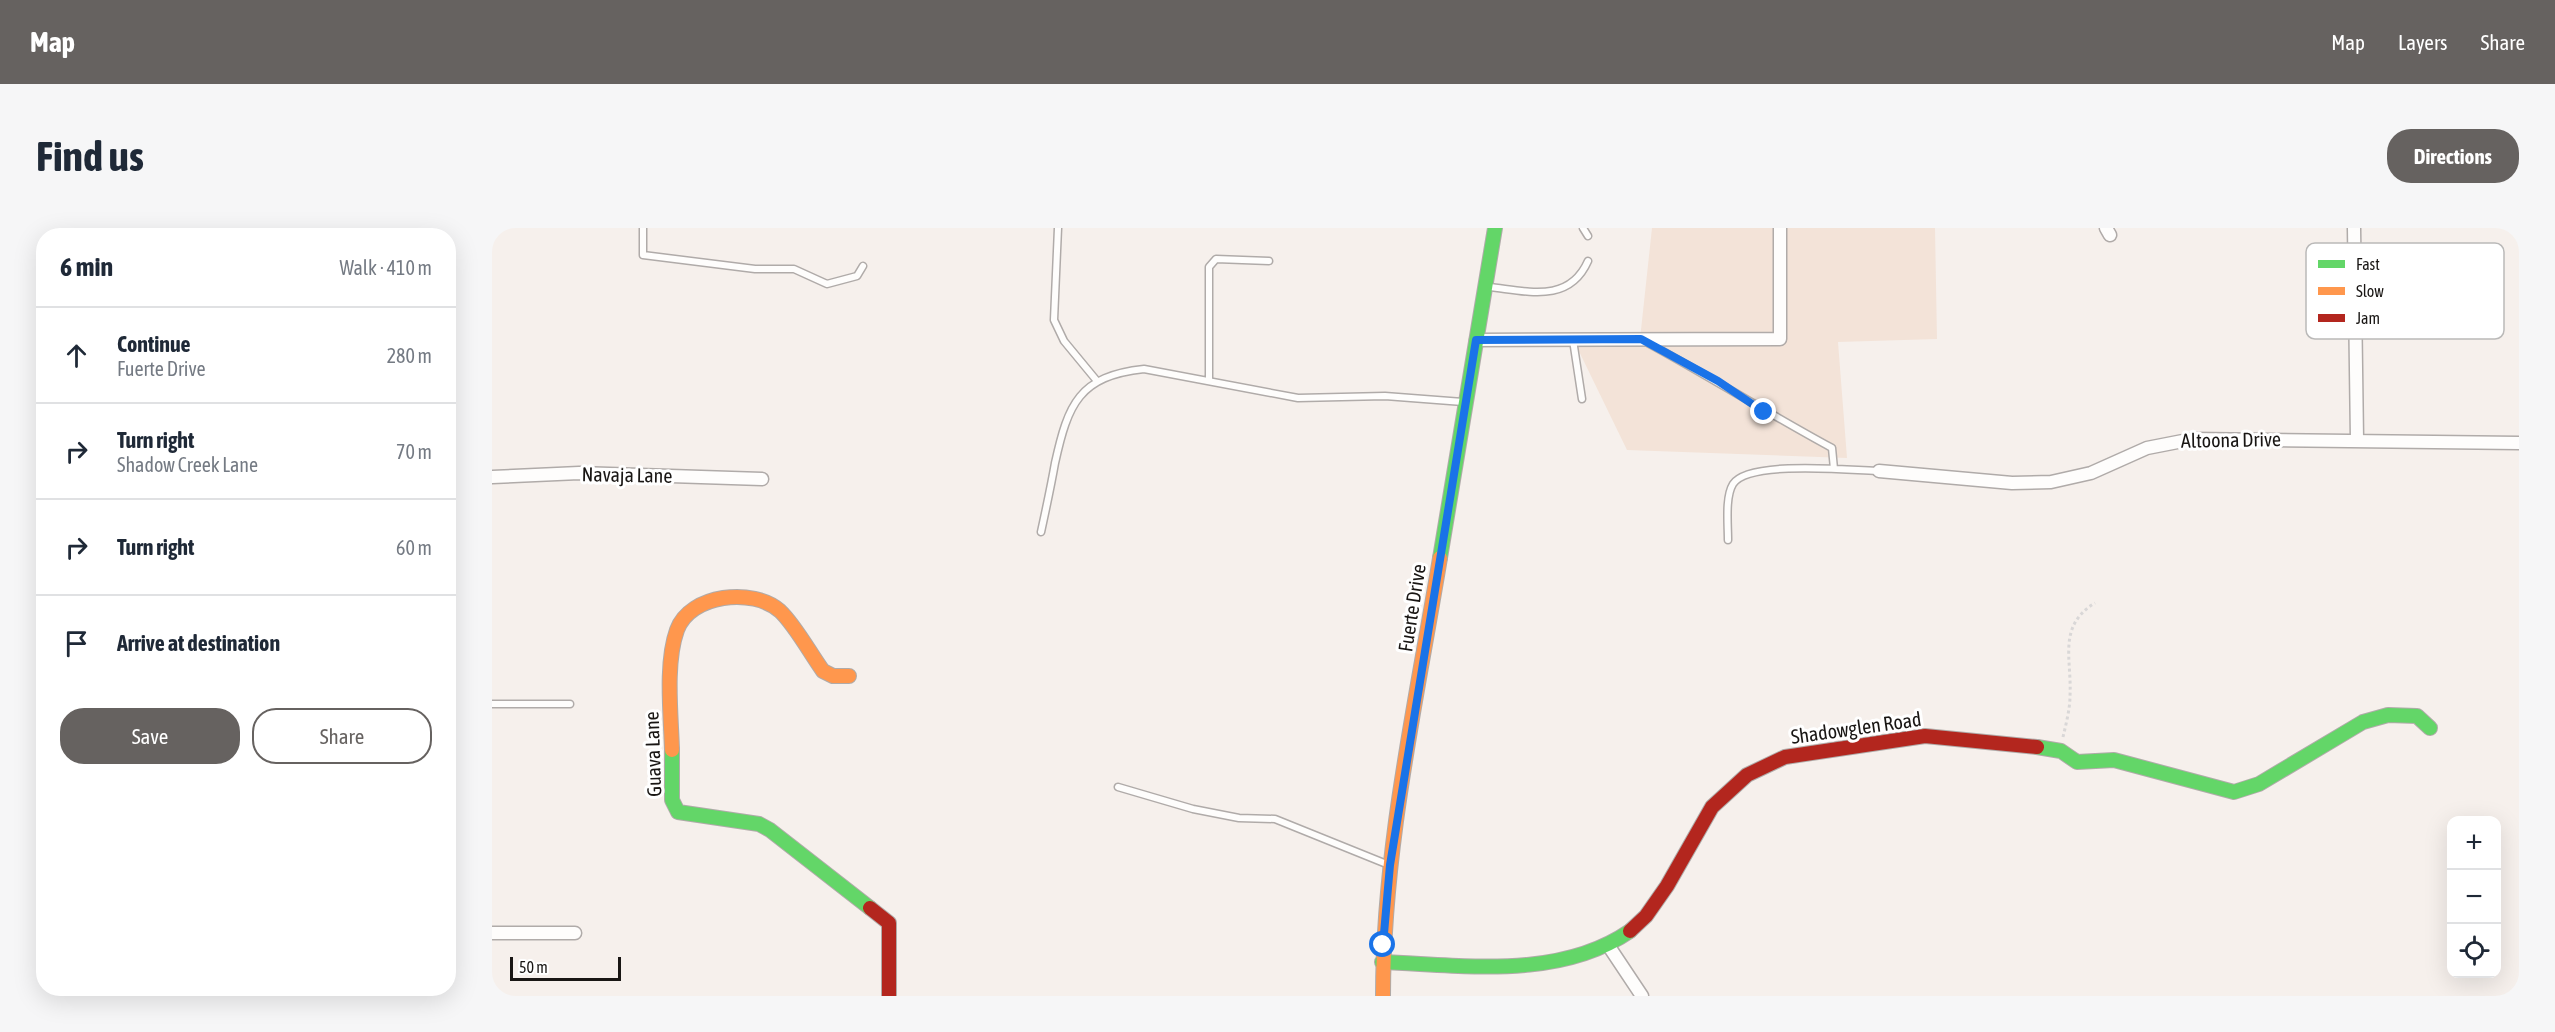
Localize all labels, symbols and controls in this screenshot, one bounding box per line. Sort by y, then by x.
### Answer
text: Map [30,26,75,58]
text: Map [2331,30,2365,54]
text: Layers [2398,30,2448,54]
text: Share [2481,30,2525,54]
button: Directions [2387,129,2519,183]
text: Find us [36,132,144,180]
legend [2306,243,2504,339]
text: 6 min [60,252,113,282]
text: Fast [2356,255,2380,273]
text: Walk · 410 m [340,256,432,279]
text: Slow [2356,282,2384,300]
text: Jam [2356,309,2380,327]
text: Continue [117,331,191,357]
icon: ahead [60,339,93,372]
text: 280 m [387,344,432,367]
text: Fuerte Drive [117,357,206,380]
route end [1750,398,1776,424]
text: Turn right [117,427,194,453]
street label: Altoona Drive [2181,427,2281,452]
icon: right [60,435,93,468]
text: 70 m [396,440,432,463]
text: Shadow Creek Lane [117,453,258,476]
street label: Navaja Lane [581,462,673,487]
icon: right [60,531,93,564]
text: Turn right [117,534,194,560]
text: 60 m [396,536,432,559]
street label: Fuerte Drive [1393,562,1430,653]
icon: arrive [60,627,93,660]
text: Arrive at destination [117,630,280,656]
street label: Shadowglen Road [1789,707,1923,748]
button: Save [60,708,240,764]
button: Share [252,708,432,764]
street label: Guava Lane [640,711,665,797]
map controls [2447,816,2501,978]
button: + [2447,816,2501,870]
button: − [2447,870,2501,924]
button: locate [2447,924,2501,978]
route start [1369,931,1395,957]
scale bar [510,954,621,982]
text: 50 m [519,958,548,976]

